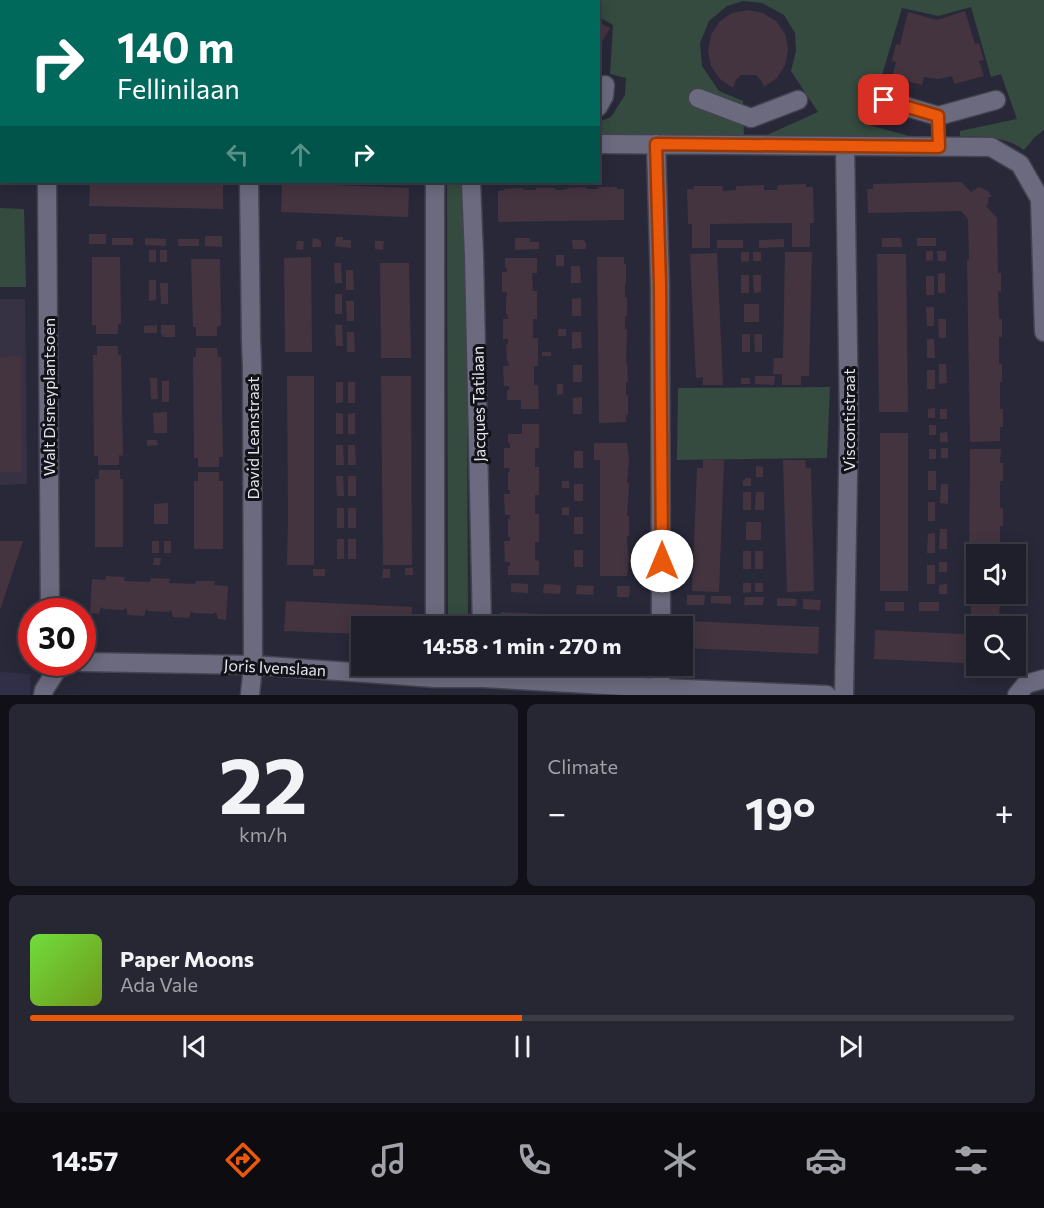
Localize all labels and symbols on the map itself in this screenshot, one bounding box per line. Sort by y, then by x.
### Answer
pin [858,74,909,125]
street label: Walt Disneyplantsoen [39,318,58,476]
street label: Jacques Tatilaan [467,346,489,462]
street label: Viscontistraat [839,368,858,472]
street label: David Leanstraat [243,376,262,500]
position arrow [630,529,694,593]
speed limit sign: 30 [18,598,96,676]
street label: Joris Ivenslaan [223,655,327,679]

